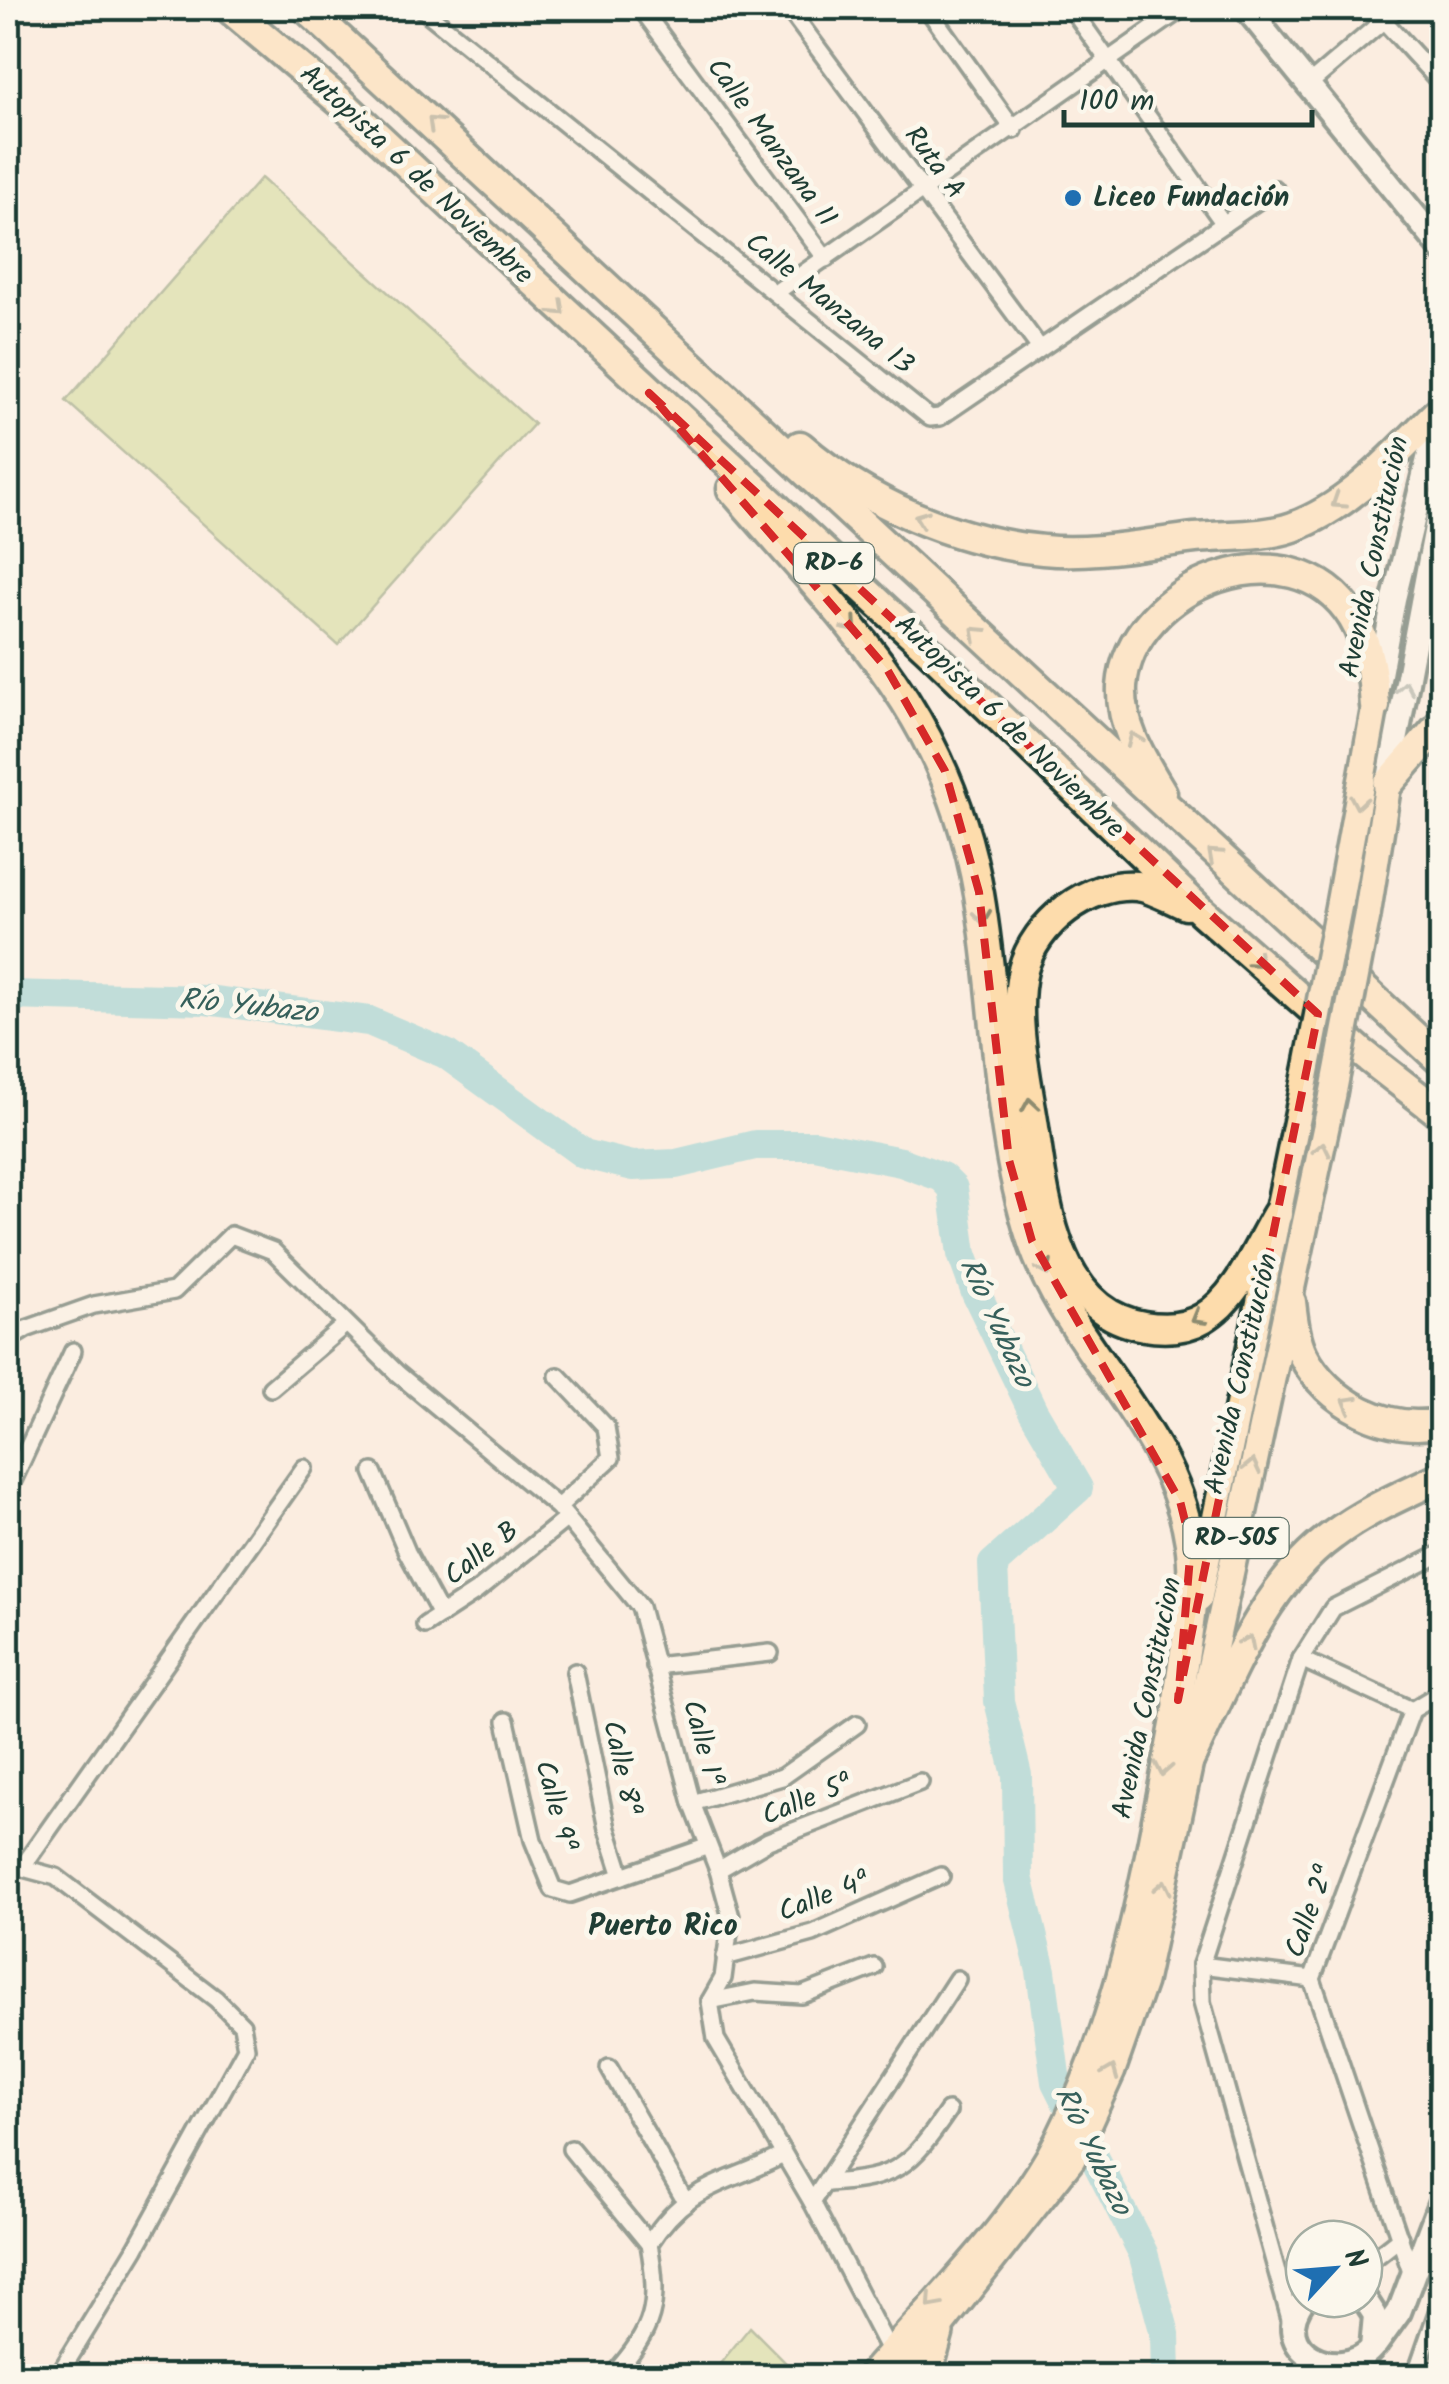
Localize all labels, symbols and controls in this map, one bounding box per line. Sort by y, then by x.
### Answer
street label: Calle Manzana 11 [694,49,848,237]
street label: Autopista 6 de Noviembre [288,54,544,297]
scale bar [1064,65,1312,127]
text: 100 m [1079,78,1154,126]
one-way arrow [427,117,446,135]
street label: Ruta A [892,117,976,209]
place label: Liceo Fundación [1093,176,1289,221]
marker: Liceo Fundación [1062,187,1084,209]
street label: Calle Manzana 13 [734,221,924,387]
one-way arrow [548,297,566,315]
street label: Avenida Constitución [1327,432,1423,682]
one-way arrow [1330,489,1348,508]
one-way arrow [913,510,930,530]
road number: RD-6 [794,543,874,583]
street label: Autopista 6 de Noviembre [883,604,1135,850]
one-way arrow [839,614,857,632]
one-way arrow [970,627,989,645]
one-way arrow [1394,680,1415,697]
one-way arrow [1126,731,1146,749]
one-way arrow [1348,793,1369,810]
one-way arrow [1208,848,1226,866]
one-way arrow [971,909,992,925]
one-way arrow [1245,949,1264,967]
water label: Río Yubazo [177,976,322,1038]
one-way arrow [1021,1097,1042,1114]
one-way arrow [1310,1140,1331,1157]
street label: Avenida Constitución [1192,1249,1292,1499]
water label: Río Yubazo [945,1250,1048,1398]
one-way arrow [1033,1259,1053,1277]
one-way arrow [1191,1305,1209,1325]
one-way arrow [1342,1396,1360,1415]
one-way arrow [1240,1458,1261,1475]
street label: Calle B [435,1510,529,1598]
road number: RD-505 [1184,1518,1288,1558]
street label: Avenida Constitucion [1100,1573,1196,1823]
one-way arrow [1235,1635,1255,1653]
street label: Calle 1ª [669,1695,735,1793]
street label: Calle 8ª [589,1717,653,1821]
street label: Calle 9ª [521,1756,589,1858]
one-way arrow [1154,1760,1175,1777]
street label: Calle 5ª [755,1761,861,1839]
street label: Calle 2ª [1273,1858,1349,1964]
street label: Calle 4ª [772,1859,878,1935]
one-way arrow [1151,1878,1172,1895]
district label: Puerto Rico [588,1903,738,1951]
one-way arrow [1100,2064,1120,2082]
water label: Río Yubazo [1040,2078,1145,2226]
north arrow [1284,2219,1384,2319]
text: N [1330,2241,1378,2277]
one-way arrow [927,2290,945,2309]

